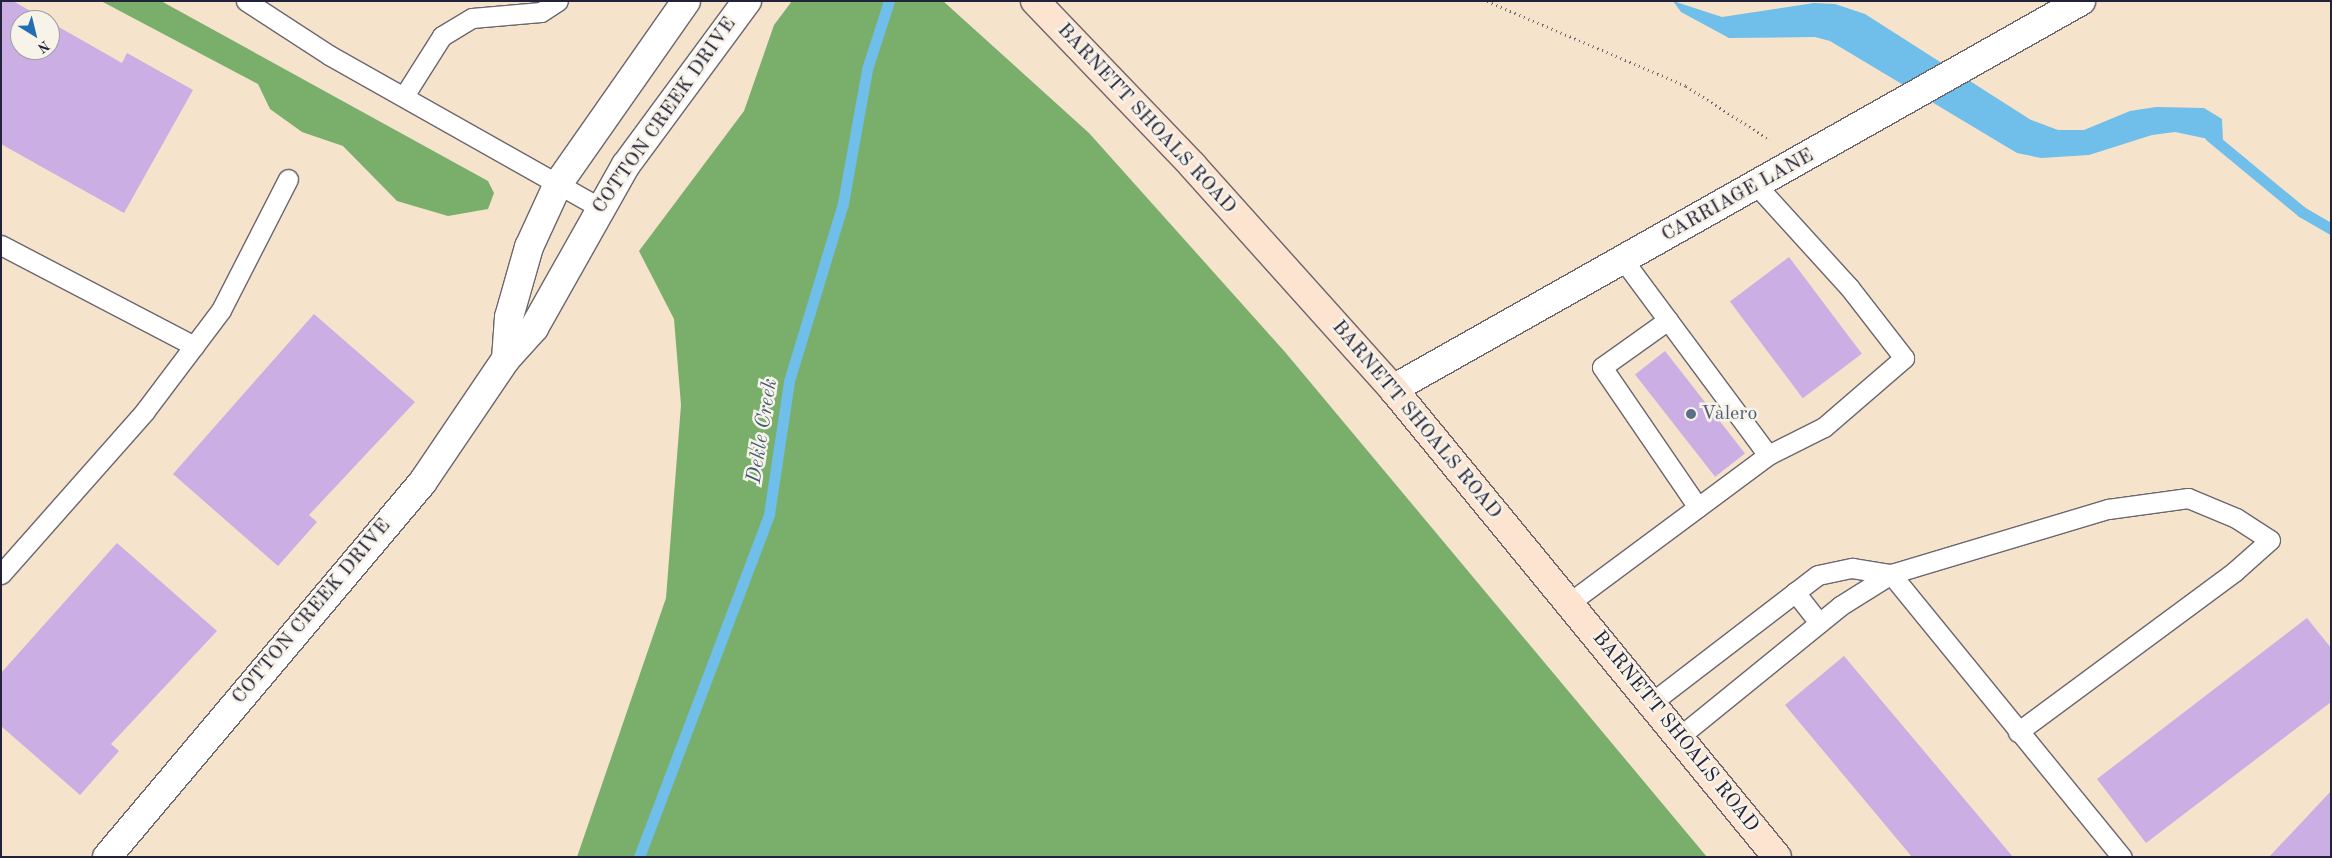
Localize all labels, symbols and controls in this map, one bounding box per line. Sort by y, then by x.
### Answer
north arrow [10,10,60,60]
street label: COTTON CREEK DRIVE [588,13,742,219]
street label: BARNETT SHOALS ROAD [1051,19,1241,219]
text: N [35,38,52,55]
street label: CARRIAGE LANE [1658,144,1818,248]
street label: BARNETT SHOALS ROAD [1326,316,1506,524]
water label: Dekle Creek [742,377,784,485]
place label: Valero [1701,402,1757,426]
marker: Valero [1685,408,1697,420]
street label: COTTON CREEK DRIVE [228,515,396,709]
street label: BARNETT SHOALS ROAD [1587,627,1763,837]

